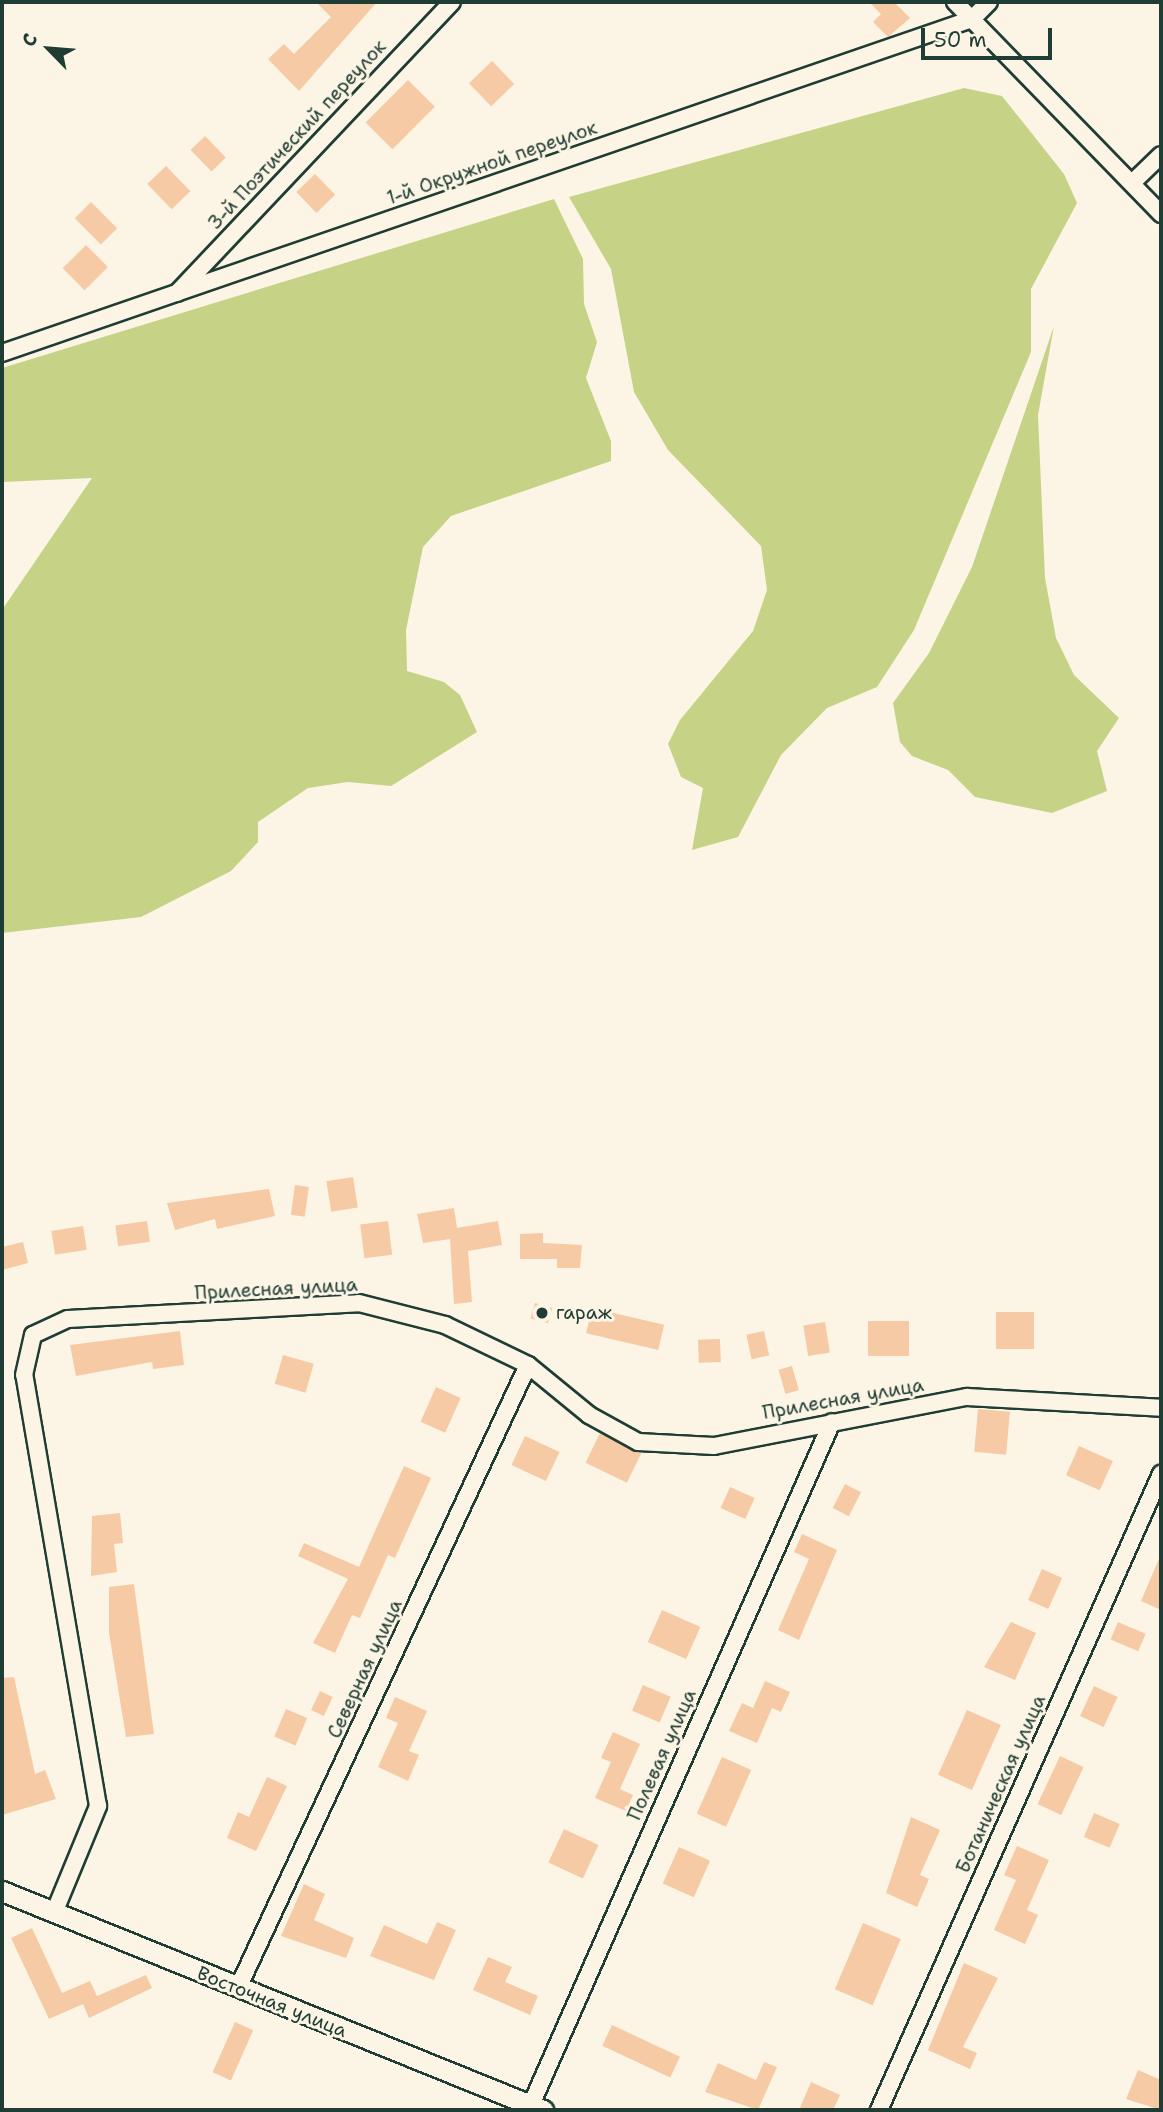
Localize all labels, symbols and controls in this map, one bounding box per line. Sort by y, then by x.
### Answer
north arrow [14,14,84,84]
scale bar [925,14,1056,58]
text: 50 m [934,26,987,54]
text: С [16,29,43,50]
street label: 3-й Поэтический переулок [203,35,391,235]
street label: 1-й Окружной переулок [384,116,600,210]
street label: Прилесная улица [194,1273,358,1305]
place label: гараж [556,1302,612,1324]
marker: гараж [534,1305,550,1321]
street label: Прилесная улица [761,1374,925,1424]
street label: Северная улица [323,1596,407,1742]
street label: Полевая улица [623,1686,701,1824]
street label: Ботаническая улица [951,1691,1051,1877]
street label: Восточная улица [194,1962,350,2042]

